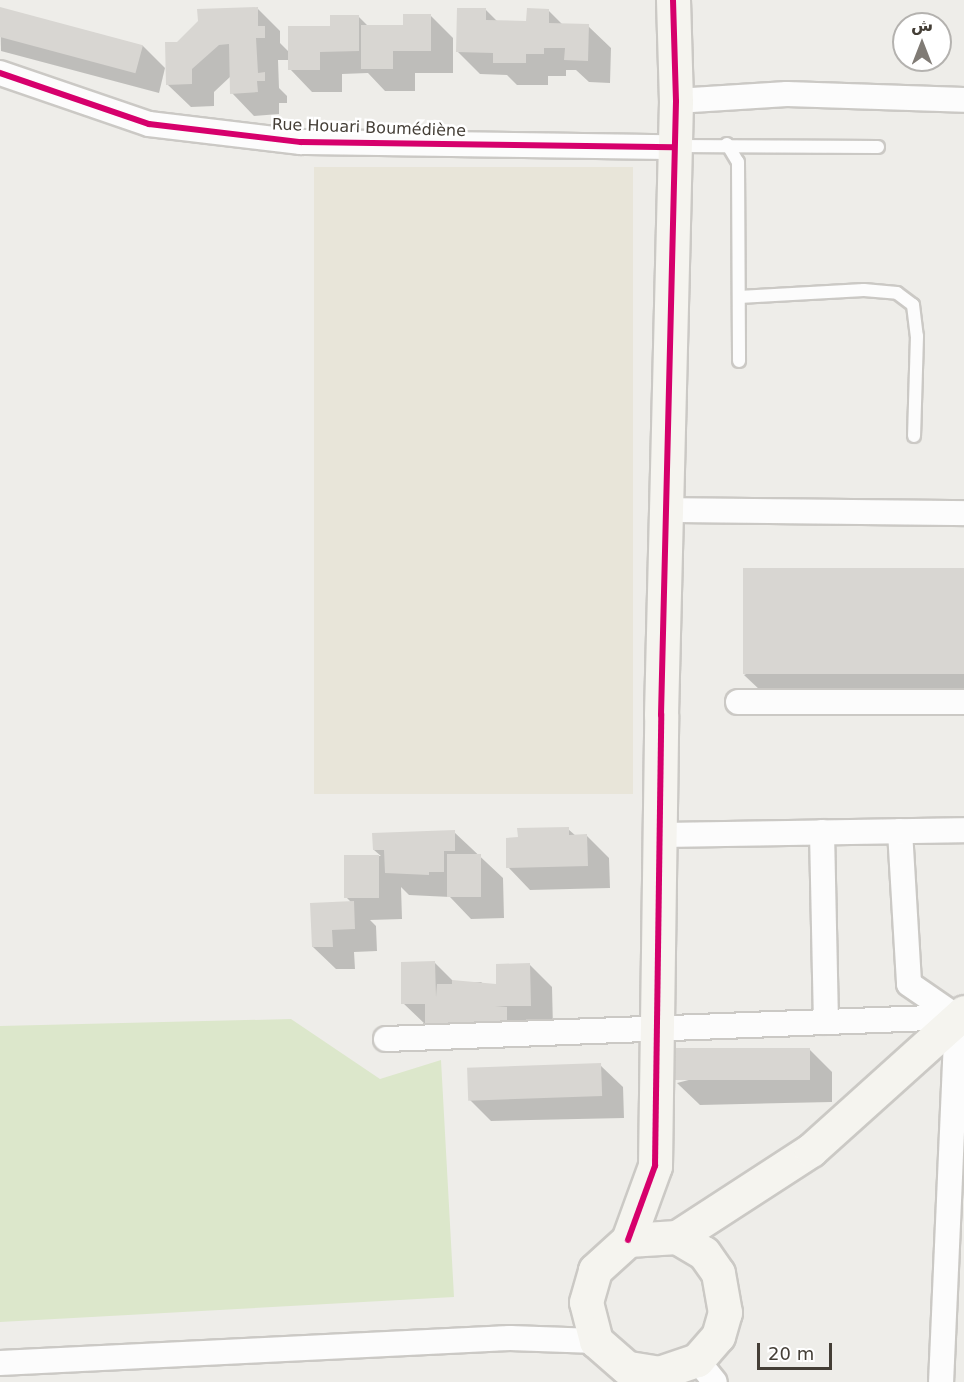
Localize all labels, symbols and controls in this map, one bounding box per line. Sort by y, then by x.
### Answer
north arrow [892,12,952,72]
text: ش [911,16,933,35]
street label: Rue Houari Boumédiène [272,115,466,141]
scale bar [760,1331,835,1369]
text: 20 m [768,1343,814,1364]

